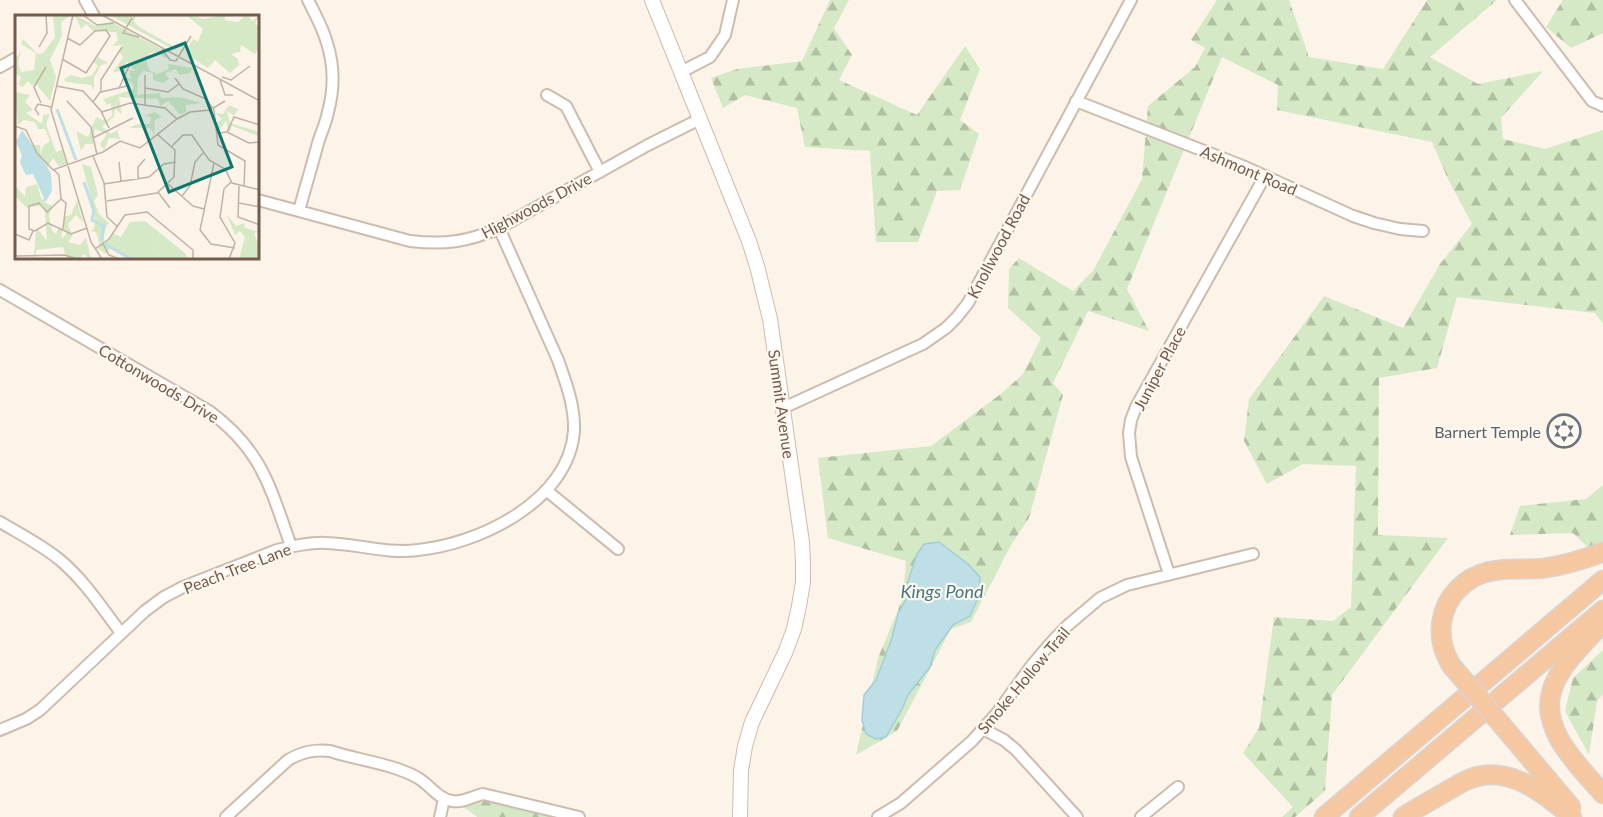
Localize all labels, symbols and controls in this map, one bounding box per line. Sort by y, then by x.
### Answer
inset map [15,15,260,260]
street label: Ashmont Road [1198,141,1300,199]
street label: Highwoods Drive [478,168,594,242]
street label: Knollwood Road [963,191,1033,301]
street label: Juniper Place [1129,323,1189,413]
street label: Cottonwoods Drive [95,340,223,426]
street label: Summit Avenue [765,348,799,460]
synagogue icon: Barnert Temple [1546,413,1582,449]
place label: Barnert Temple [1434,422,1541,441]
street label: Peach Tree Lane [181,539,293,597]
water label: Kings Pond [900,580,984,602]
street label: Smoke Hollow Trail [973,623,1073,737]

